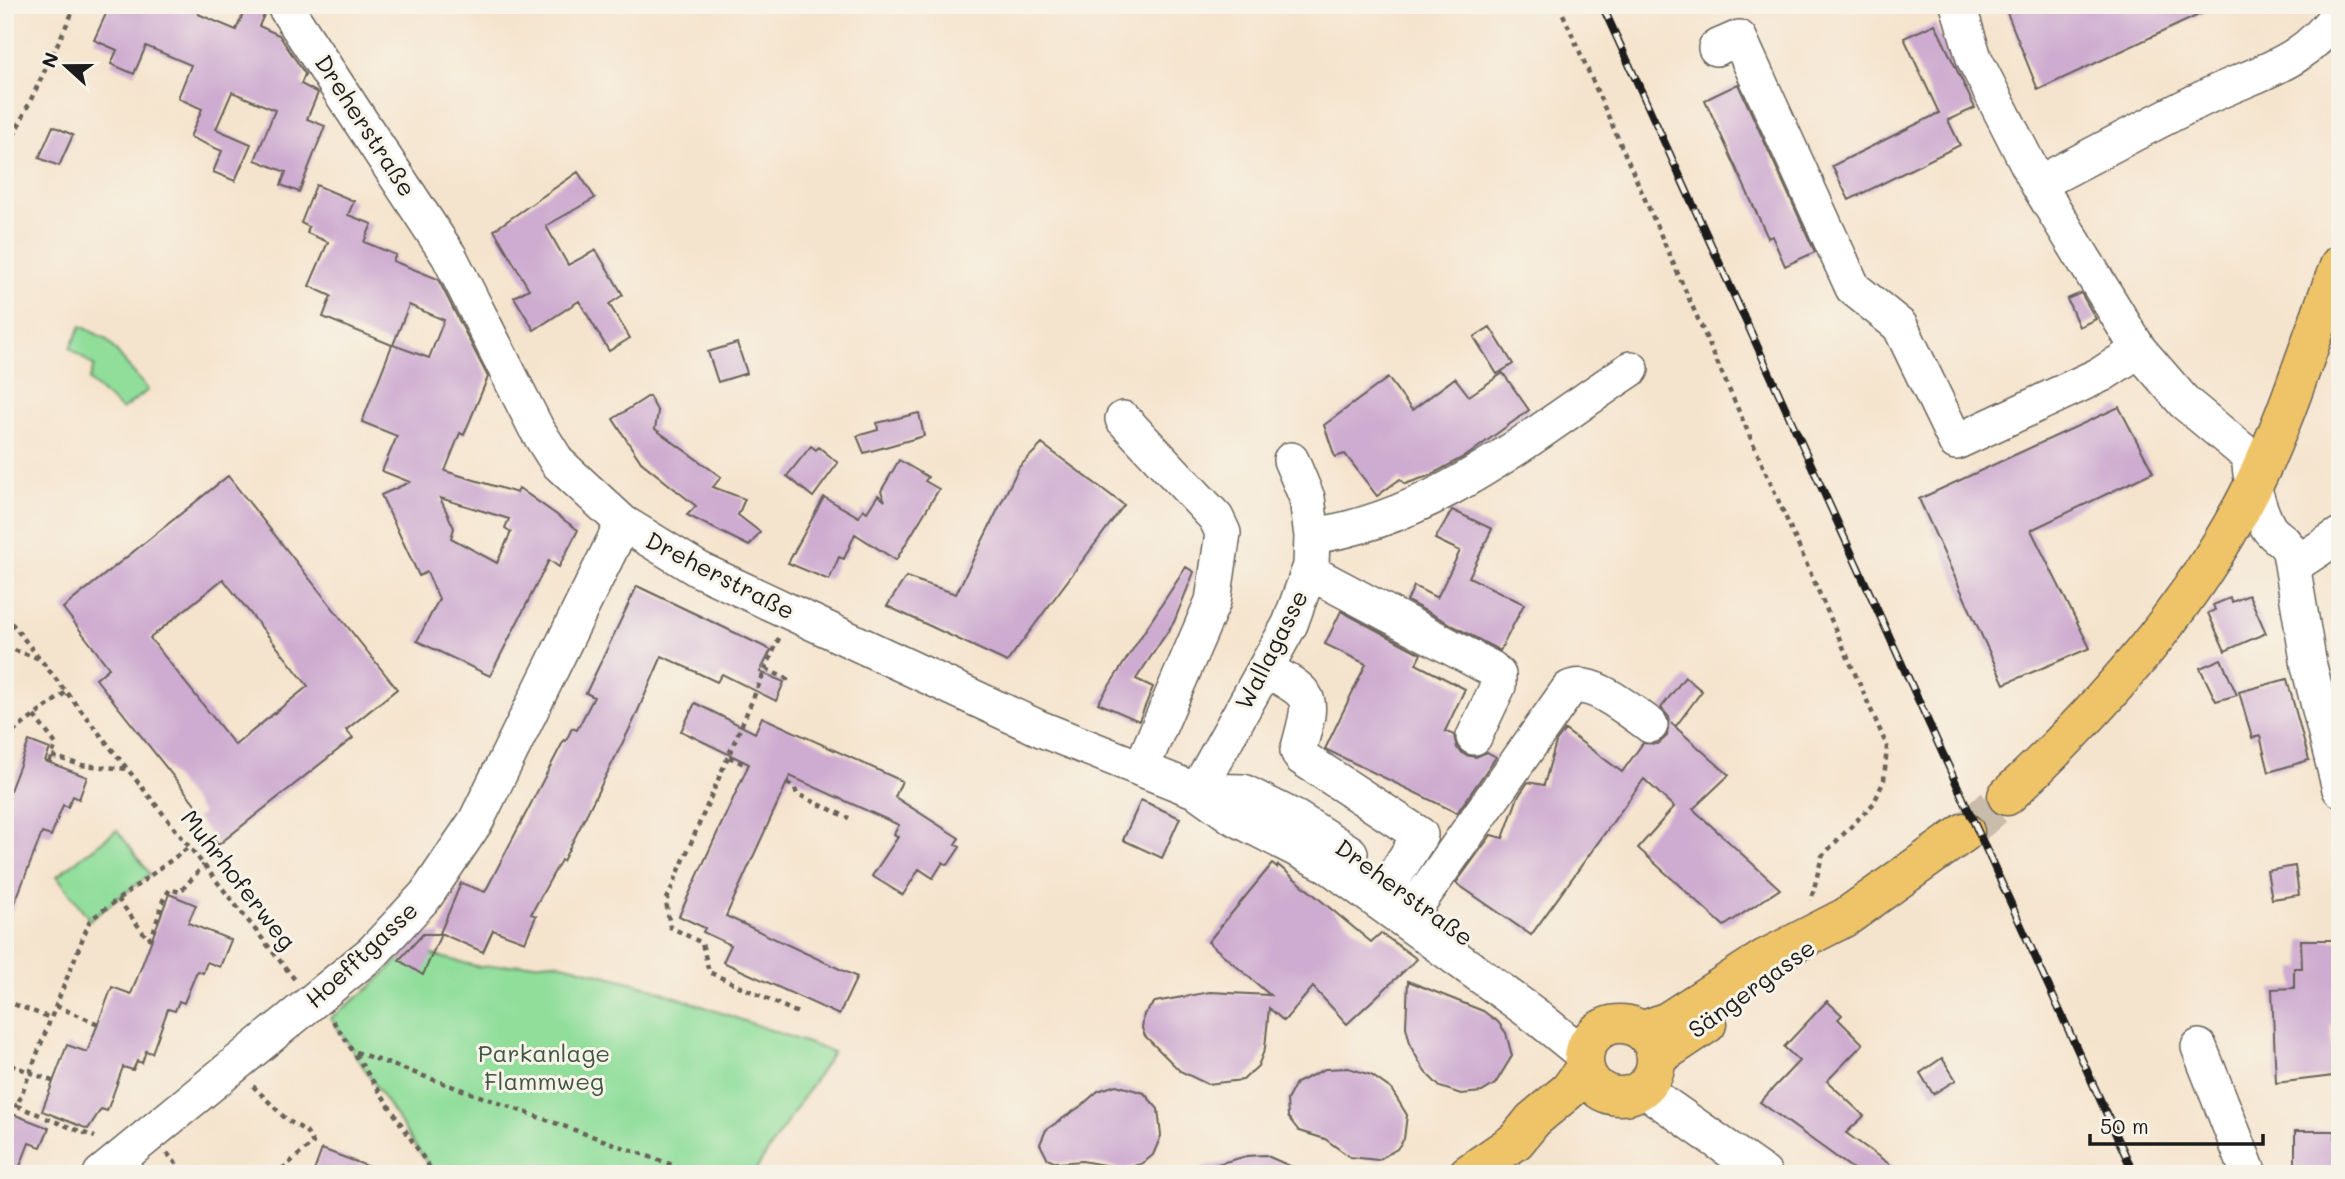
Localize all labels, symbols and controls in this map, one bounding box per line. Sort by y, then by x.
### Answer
north arrow [32,32,102,102]
street label: Dreherstraße [309,48,424,202]
text: N [35,49,64,71]
street label: Dreherstraße [641,524,800,626]
street label: Wallagasse [1227,584,1314,714]
street label: Muhrhoferweg [175,803,303,955]
street label: Dreherstraße [1330,831,1480,952]
street label: Hoefftgasse [298,894,424,1014]
street label: Sängergasse [1681,931,1821,1044]
park label: Parkanlage Flammweg [478,1037,610,1096]
scale bar [2090,1102,2263,1146]
text: 50 m [2100,1112,2149,1139]

